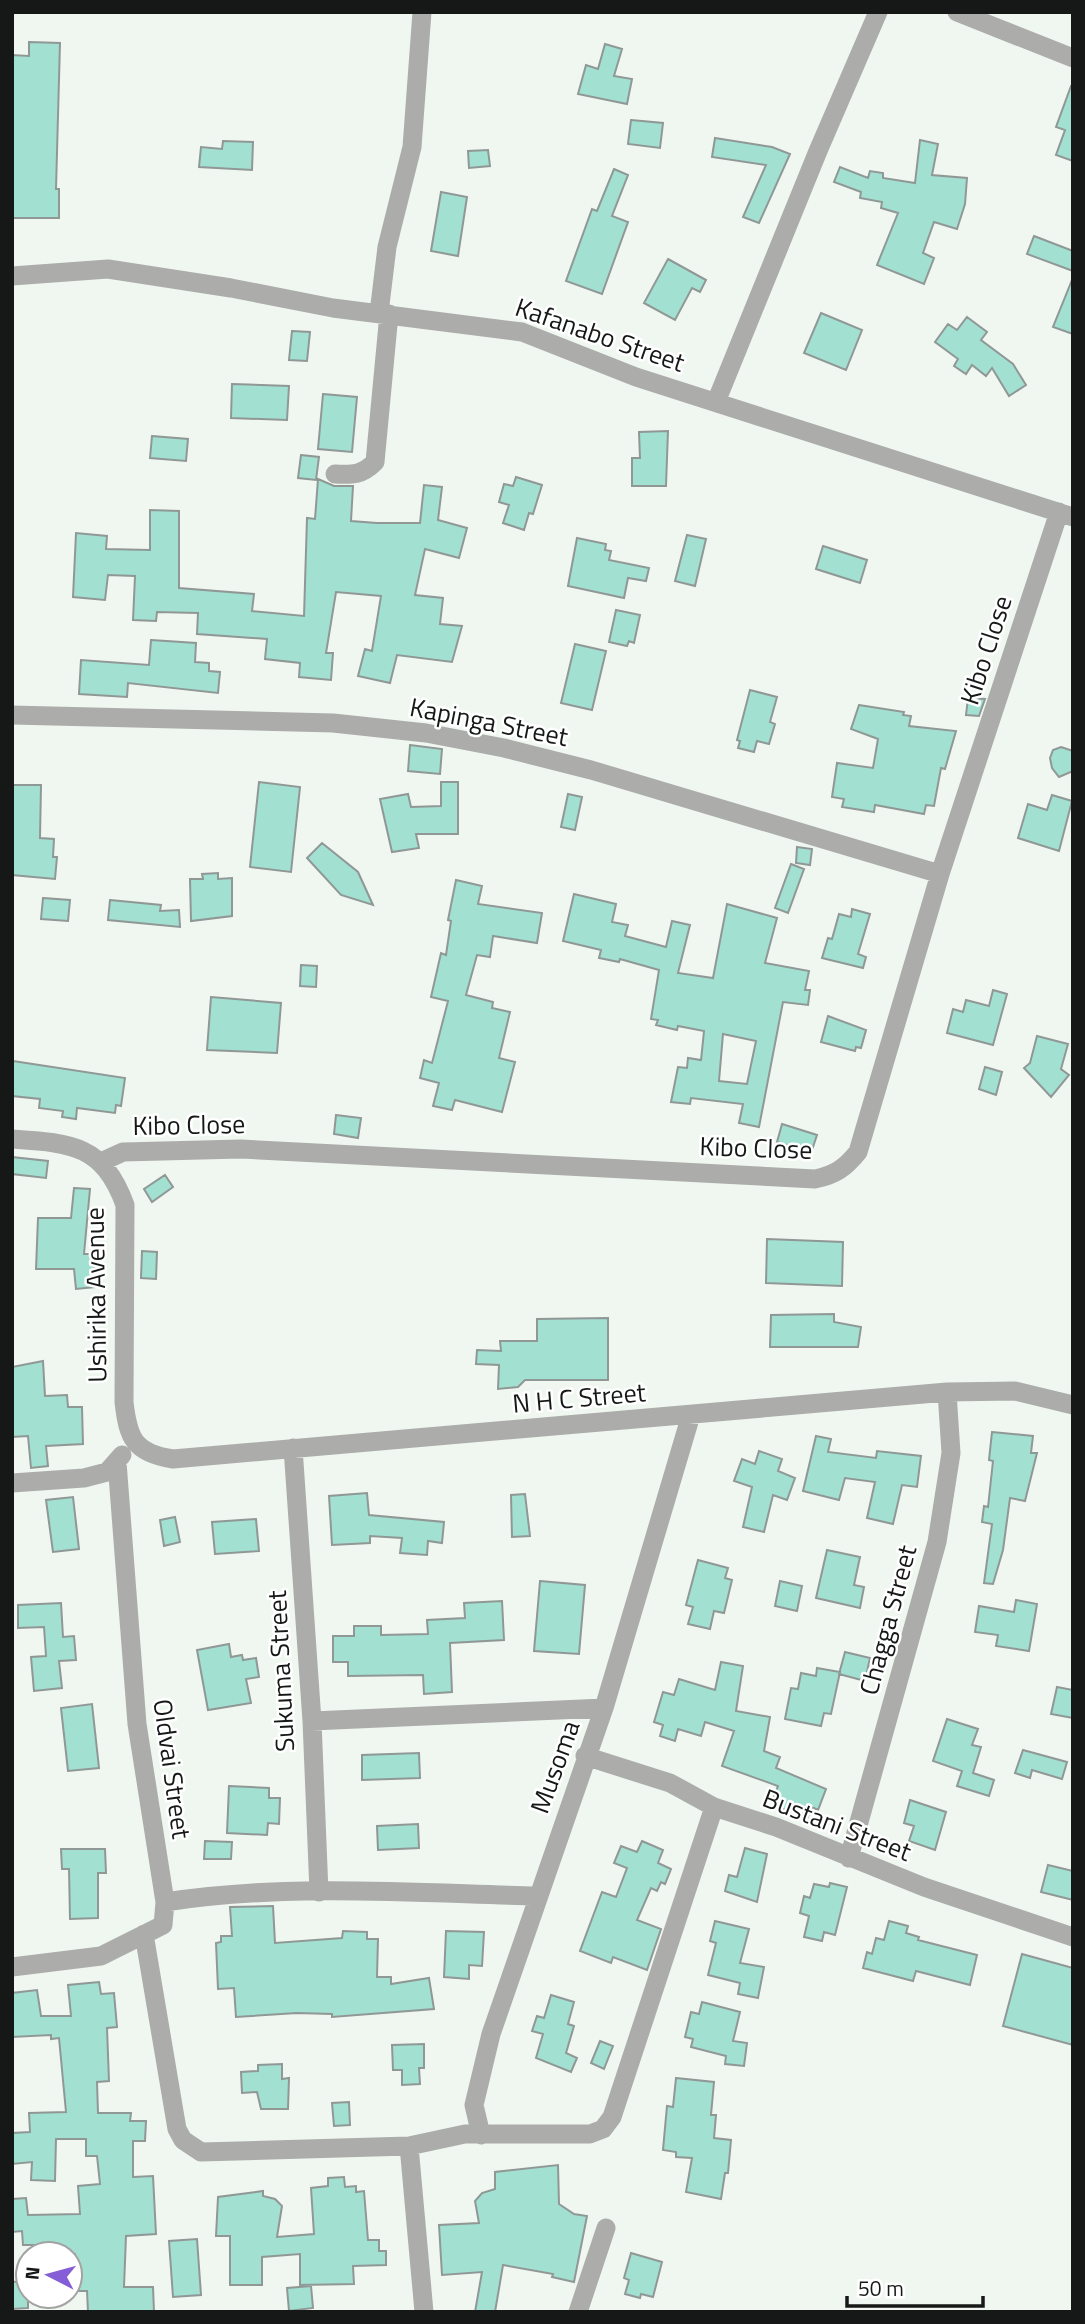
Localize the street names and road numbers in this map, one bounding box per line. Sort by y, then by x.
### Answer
street label: Kafanabo Street [510,287,690,382]
street label: Kibo Close [950,590,1021,709]
street label: Kapinga Street [407,687,572,756]
street label: Kibo Close [132,1104,246,1145]
street label: Kibo Close [699,1126,813,1169]
street label: Ushirika Avenue [74,1207,117,1383]
street label: N H C Street [511,1372,647,1423]
street label: Chagga Street [849,1541,926,1699]
street label: Sukuma Street [257,1589,304,1753]
street label: Oldvai Street [143,1697,202,1841]
street label: Musoma [520,1715,589,1819]
street label: Bustani Street [757,1778,917,1871]

